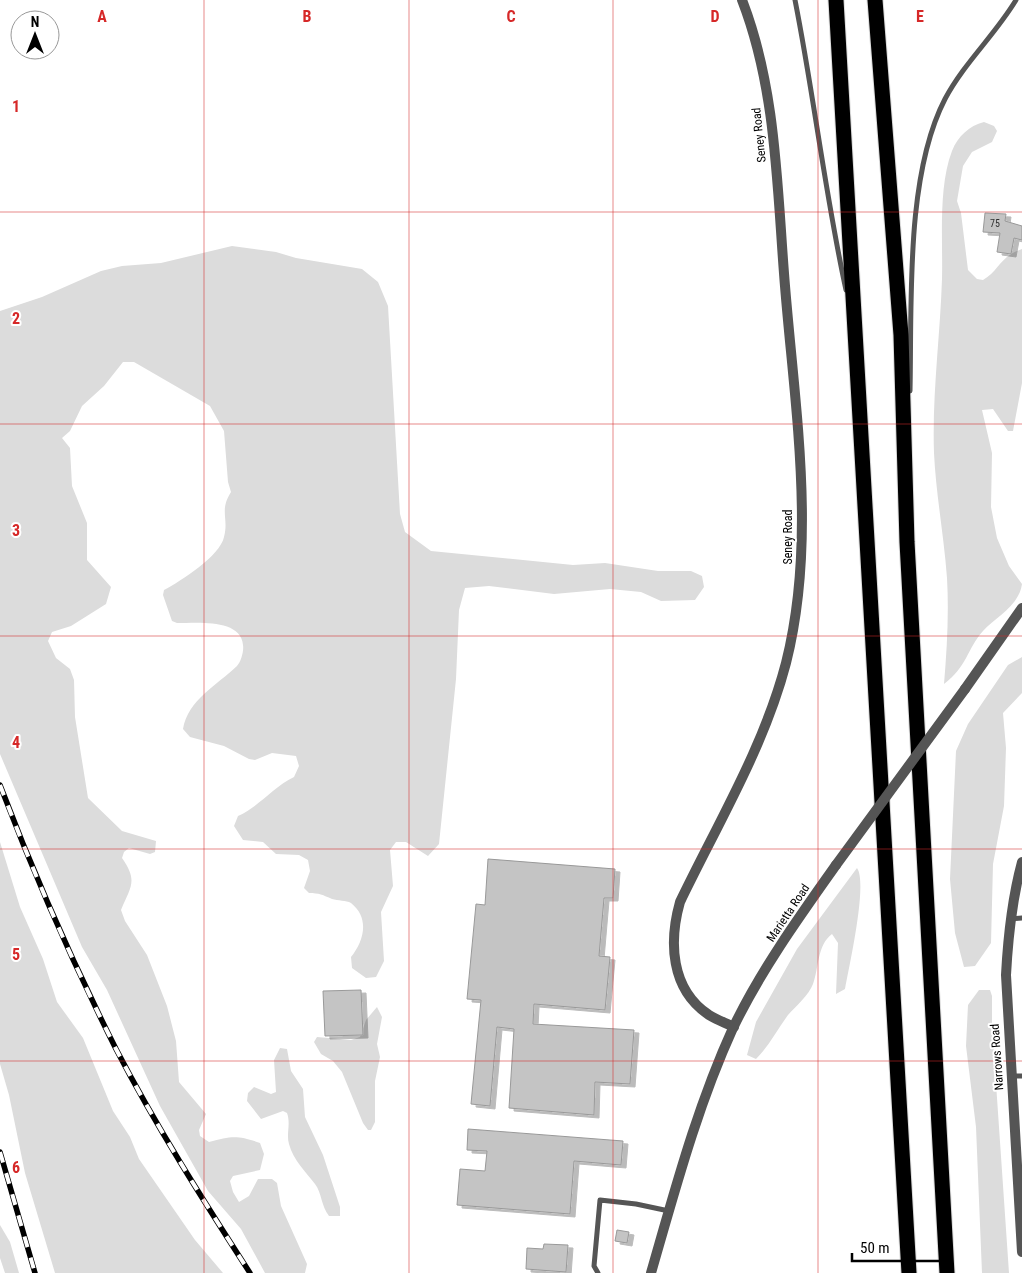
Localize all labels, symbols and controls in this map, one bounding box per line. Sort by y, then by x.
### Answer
text: A [97,7,107,26]
text: B [303,7,312,26]
text: C [506,7,516,26]
text: D [710,7,720,26]
text: E [916,7,924,26]
north arrow [10,10,60,60]
text: N [31,14,39,30]
text: 1 [12,97,20,116]
street label: Seney Road [749,107,769,163]
house number: 75 [990,218,1000,229]
text: 2 [12,309,20,328]
street label: Seney Road [781,509,795,565]
text: 3 [12,521,20,540]
text: 4 [12,733,20,752]
street label: Marietta Road [764,881,812,944]
text: 5 [12,945,20,964]
street label: Narrows Road [988,1023,1006,1091]
text: 6 [12,1158,20,1177]
scale bar [852,1230,947,1262]
text: 50 m [860,1239,890,1257]

